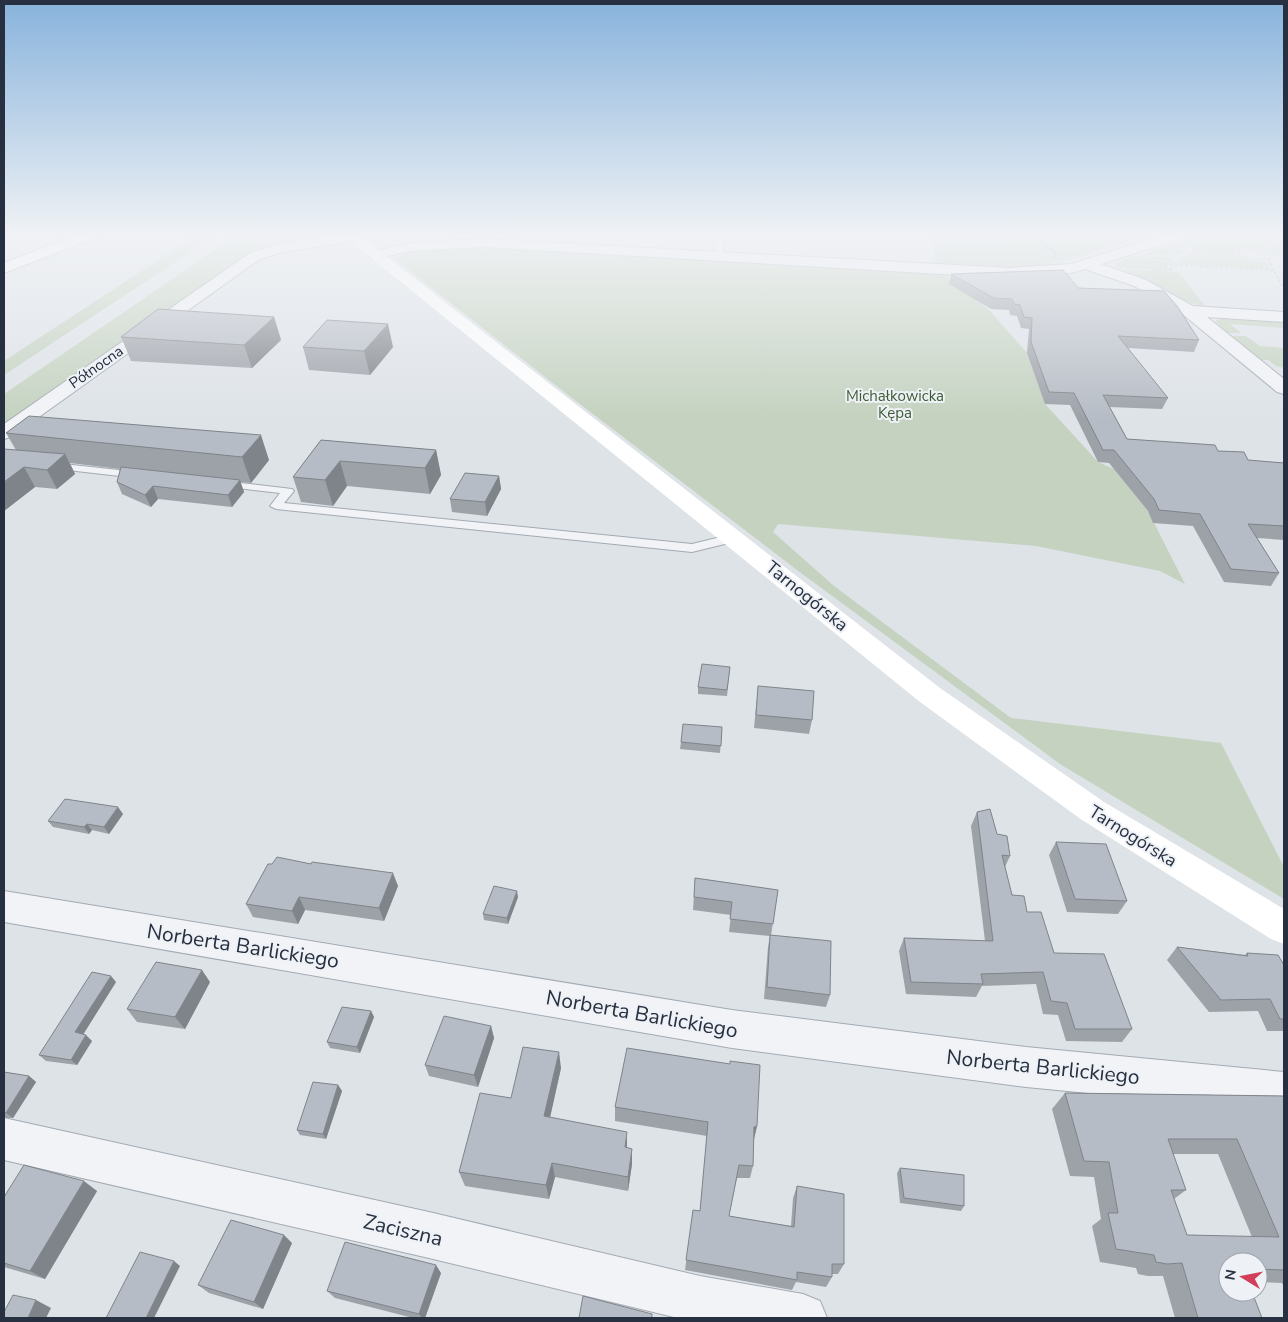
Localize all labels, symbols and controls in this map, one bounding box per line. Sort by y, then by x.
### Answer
street label: Północna [65,341,127,393]
park label: Michałkowicka Kępa [846,386,944,423]
street label: Tarnogórska [761,555,853,637]
street label: Tarnogórska [1084,799,1182,873]
street label: Norberta Barlickiego [145,917,341,975]
street label: Norberta Barlickiego [544,983,740,1045]
street label: Norberta Barlickiego [945,1043,1141,1091]
street label: Zaciszna [361,1207,445,1253]
north arrow [1218,1252,1268,1302]
text: N [1220,1268,1241,1282]

